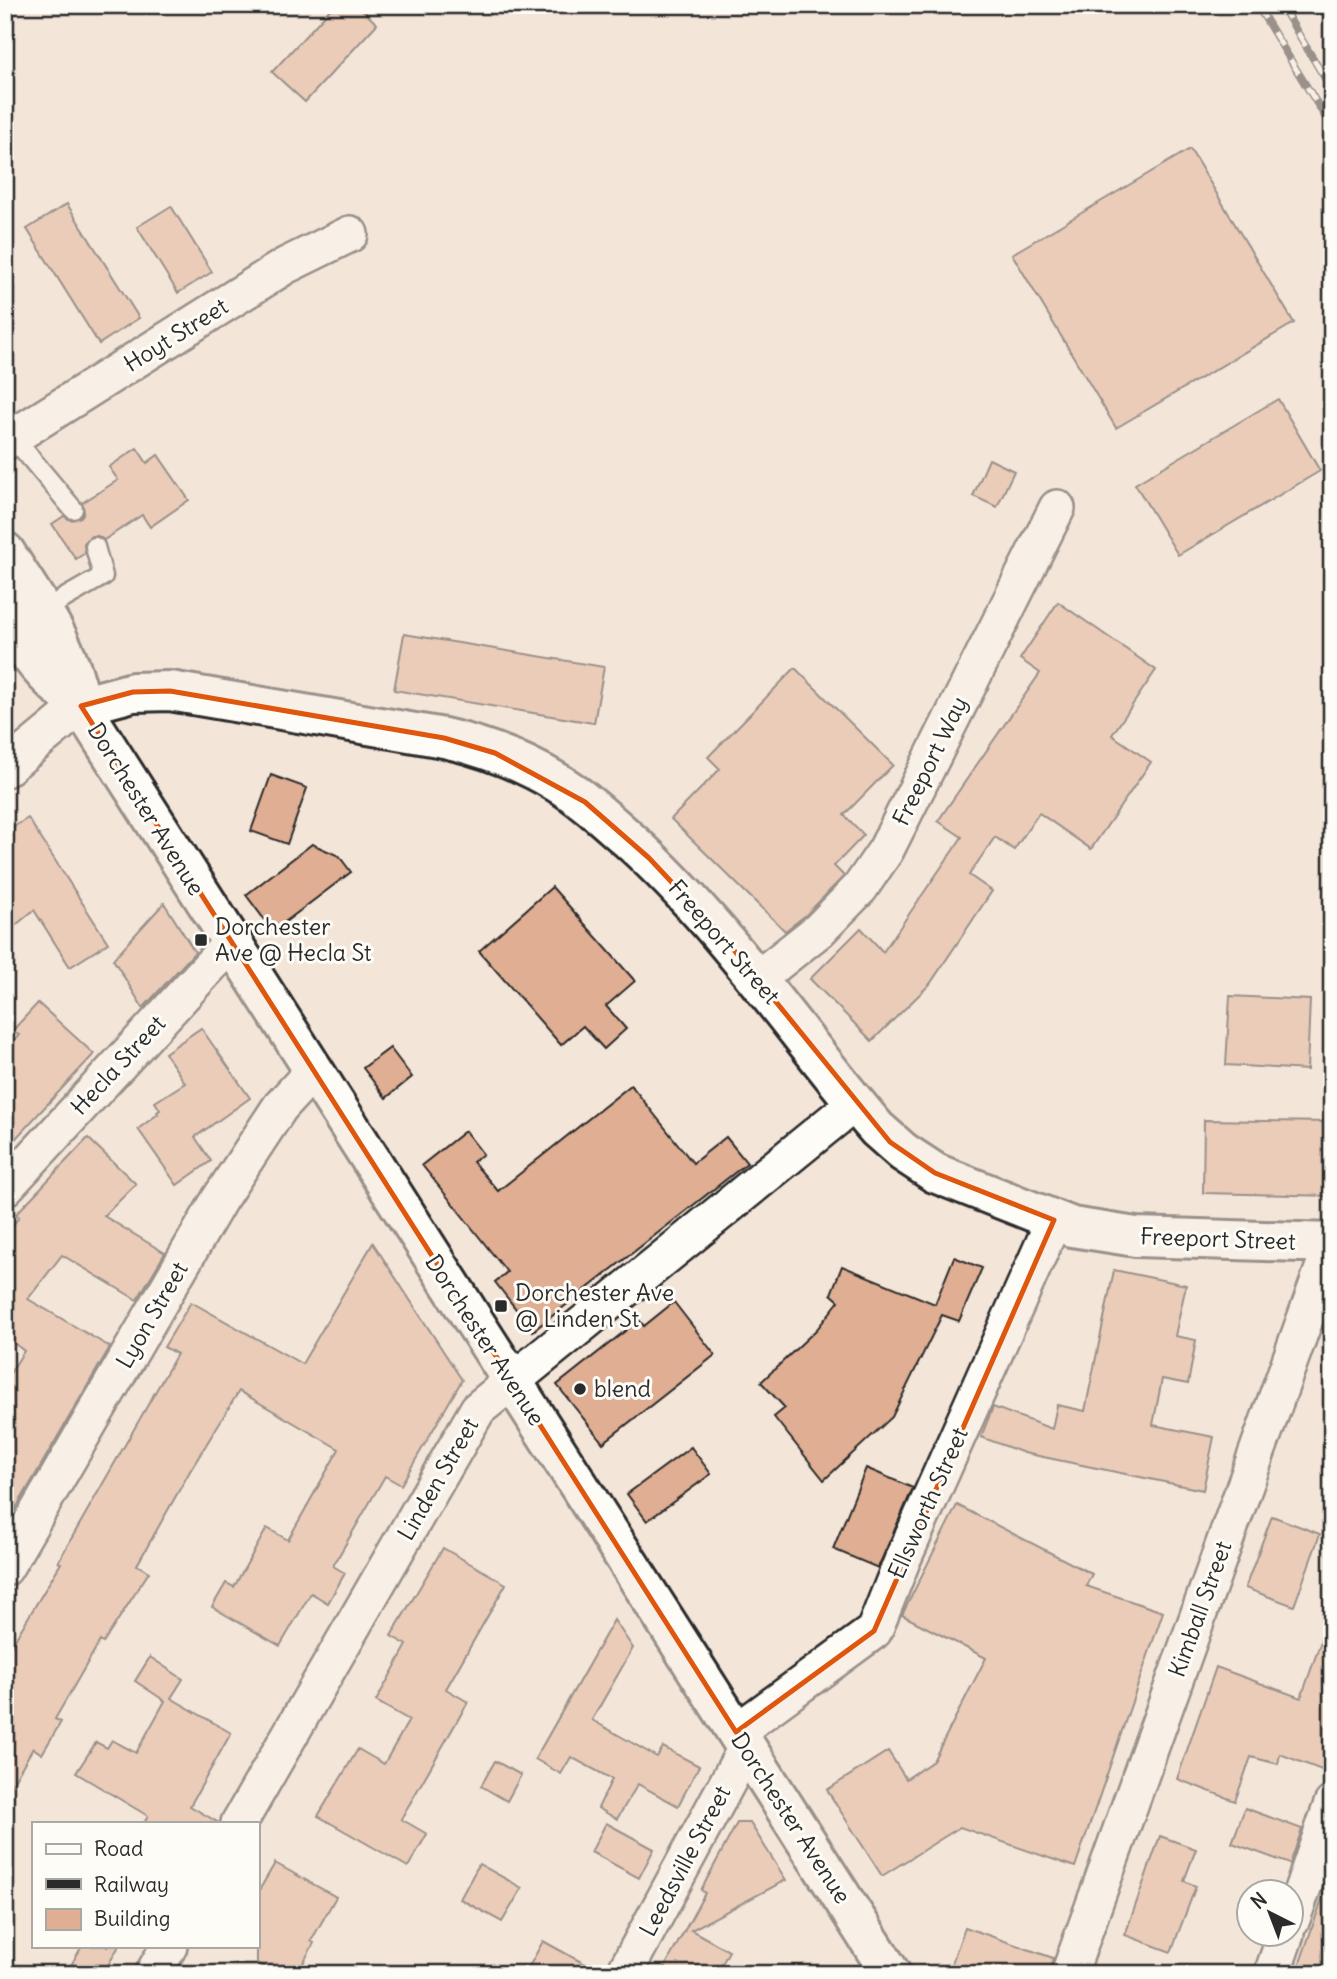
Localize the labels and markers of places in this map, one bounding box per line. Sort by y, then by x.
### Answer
place label: Dorchester Ave @ Hecla St [215,912,372,967]
marker: Dorchester Ave @ Hecla St [193,932,209,948]
place label: Dorchester Ave @ Linden St [515,1278,674,1333]
marker: Dorchester Ave @ Linden St [493,1298,509,1314]
place label: blend [594,1374,651,1403]
marker: blend [572,1381,588,1397]

